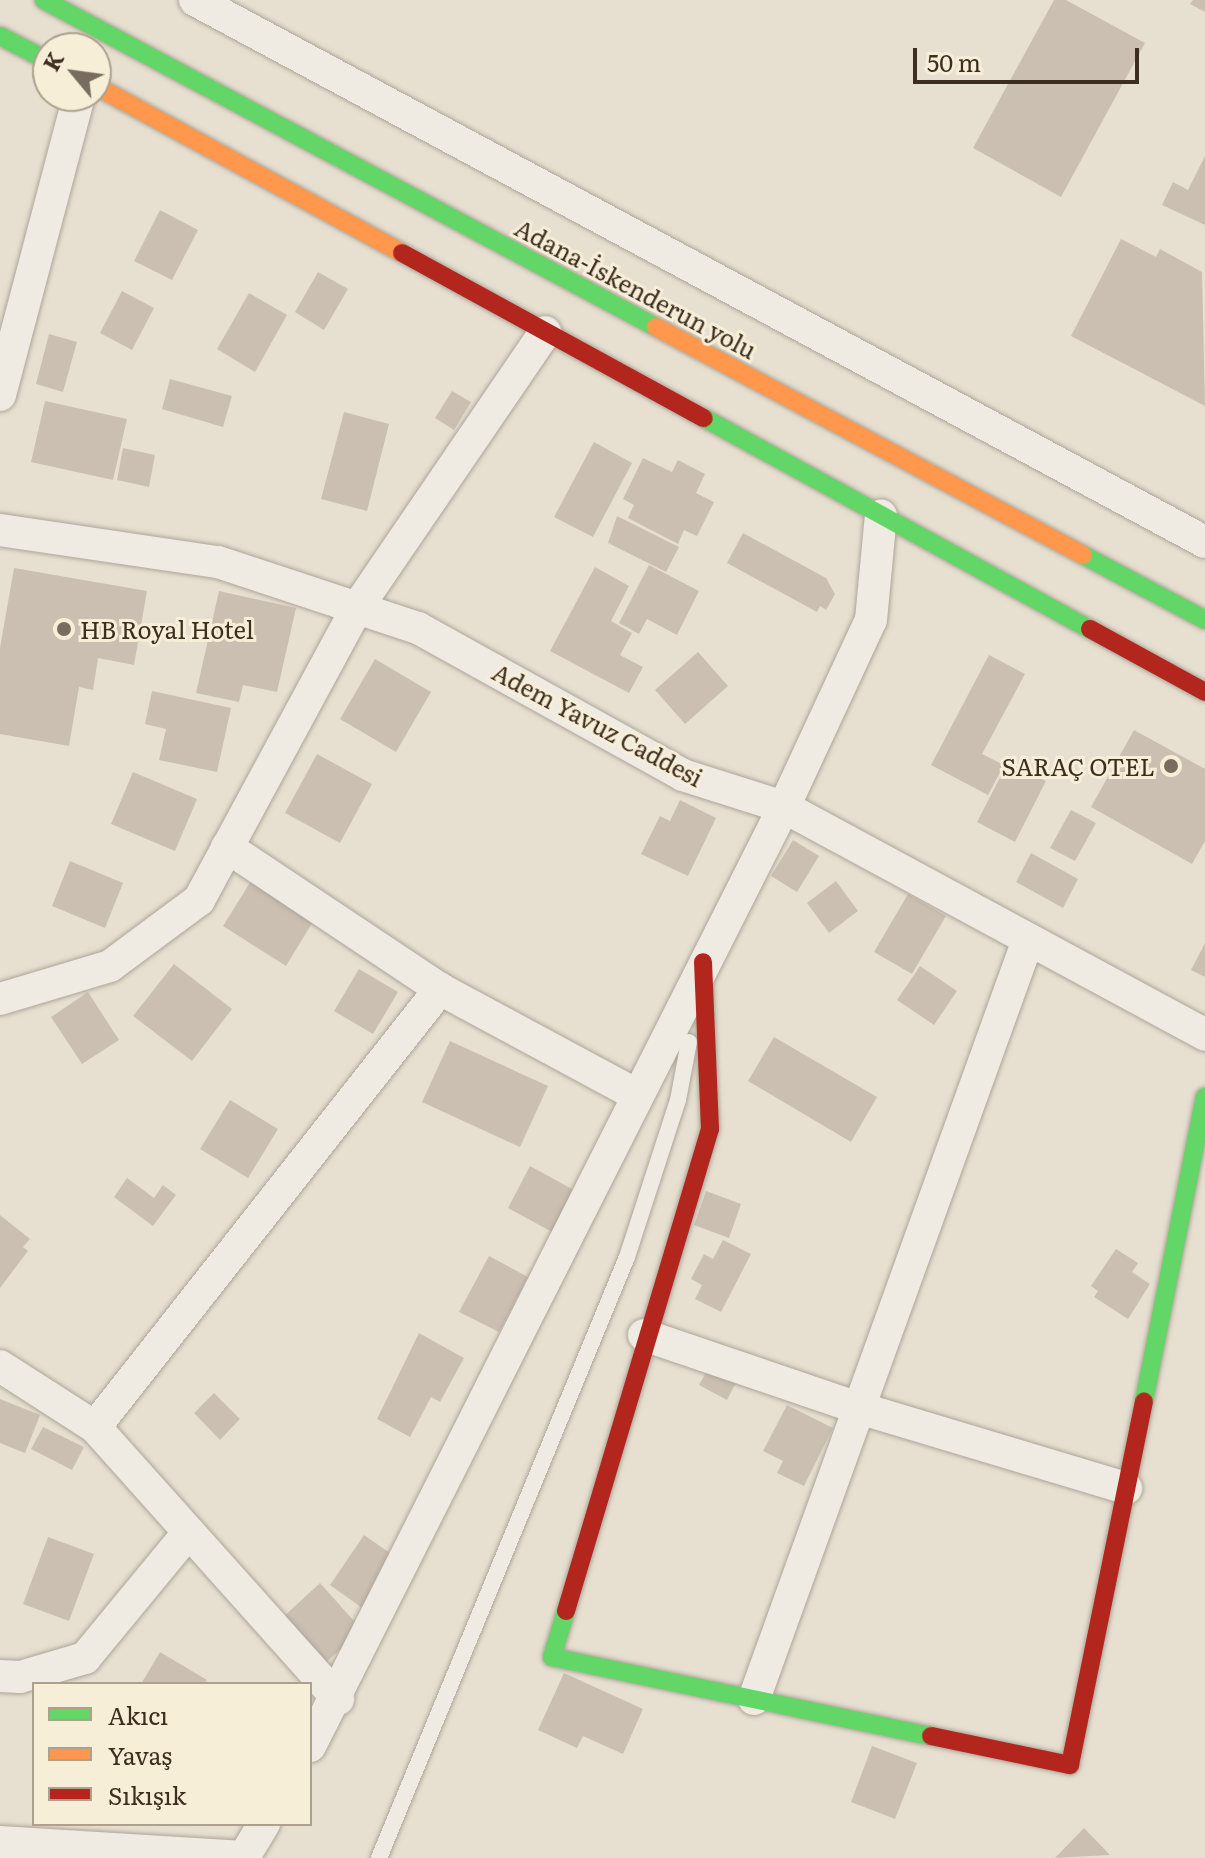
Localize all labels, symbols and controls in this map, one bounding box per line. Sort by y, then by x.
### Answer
north arrow [32,32,112,112]
scale bar [917,32,1143,82]
text: 50 m [927,44,981,79]
text: K [34,46,71,77]
street label: Adana-İskenderun yolu [510,212,762,364]
place label: HB Royal Hotel [80,615,254,643]
marker: HB Royal Hotel [55,620,73,638]
street label: Adem Yavuz Caddesi [488,656,708,792]
place label: SARAÇ OTEL [1002,752,1155,780]
marker: SARAÇ OTEL [1162,757,1180,775]
legend [32,1682,312,1826]
text: Akıcı [108,1697,168,1732]
text: Yavaş [108,1737,172,1772]
text: Sıkışık [108,1777,186,1812]

